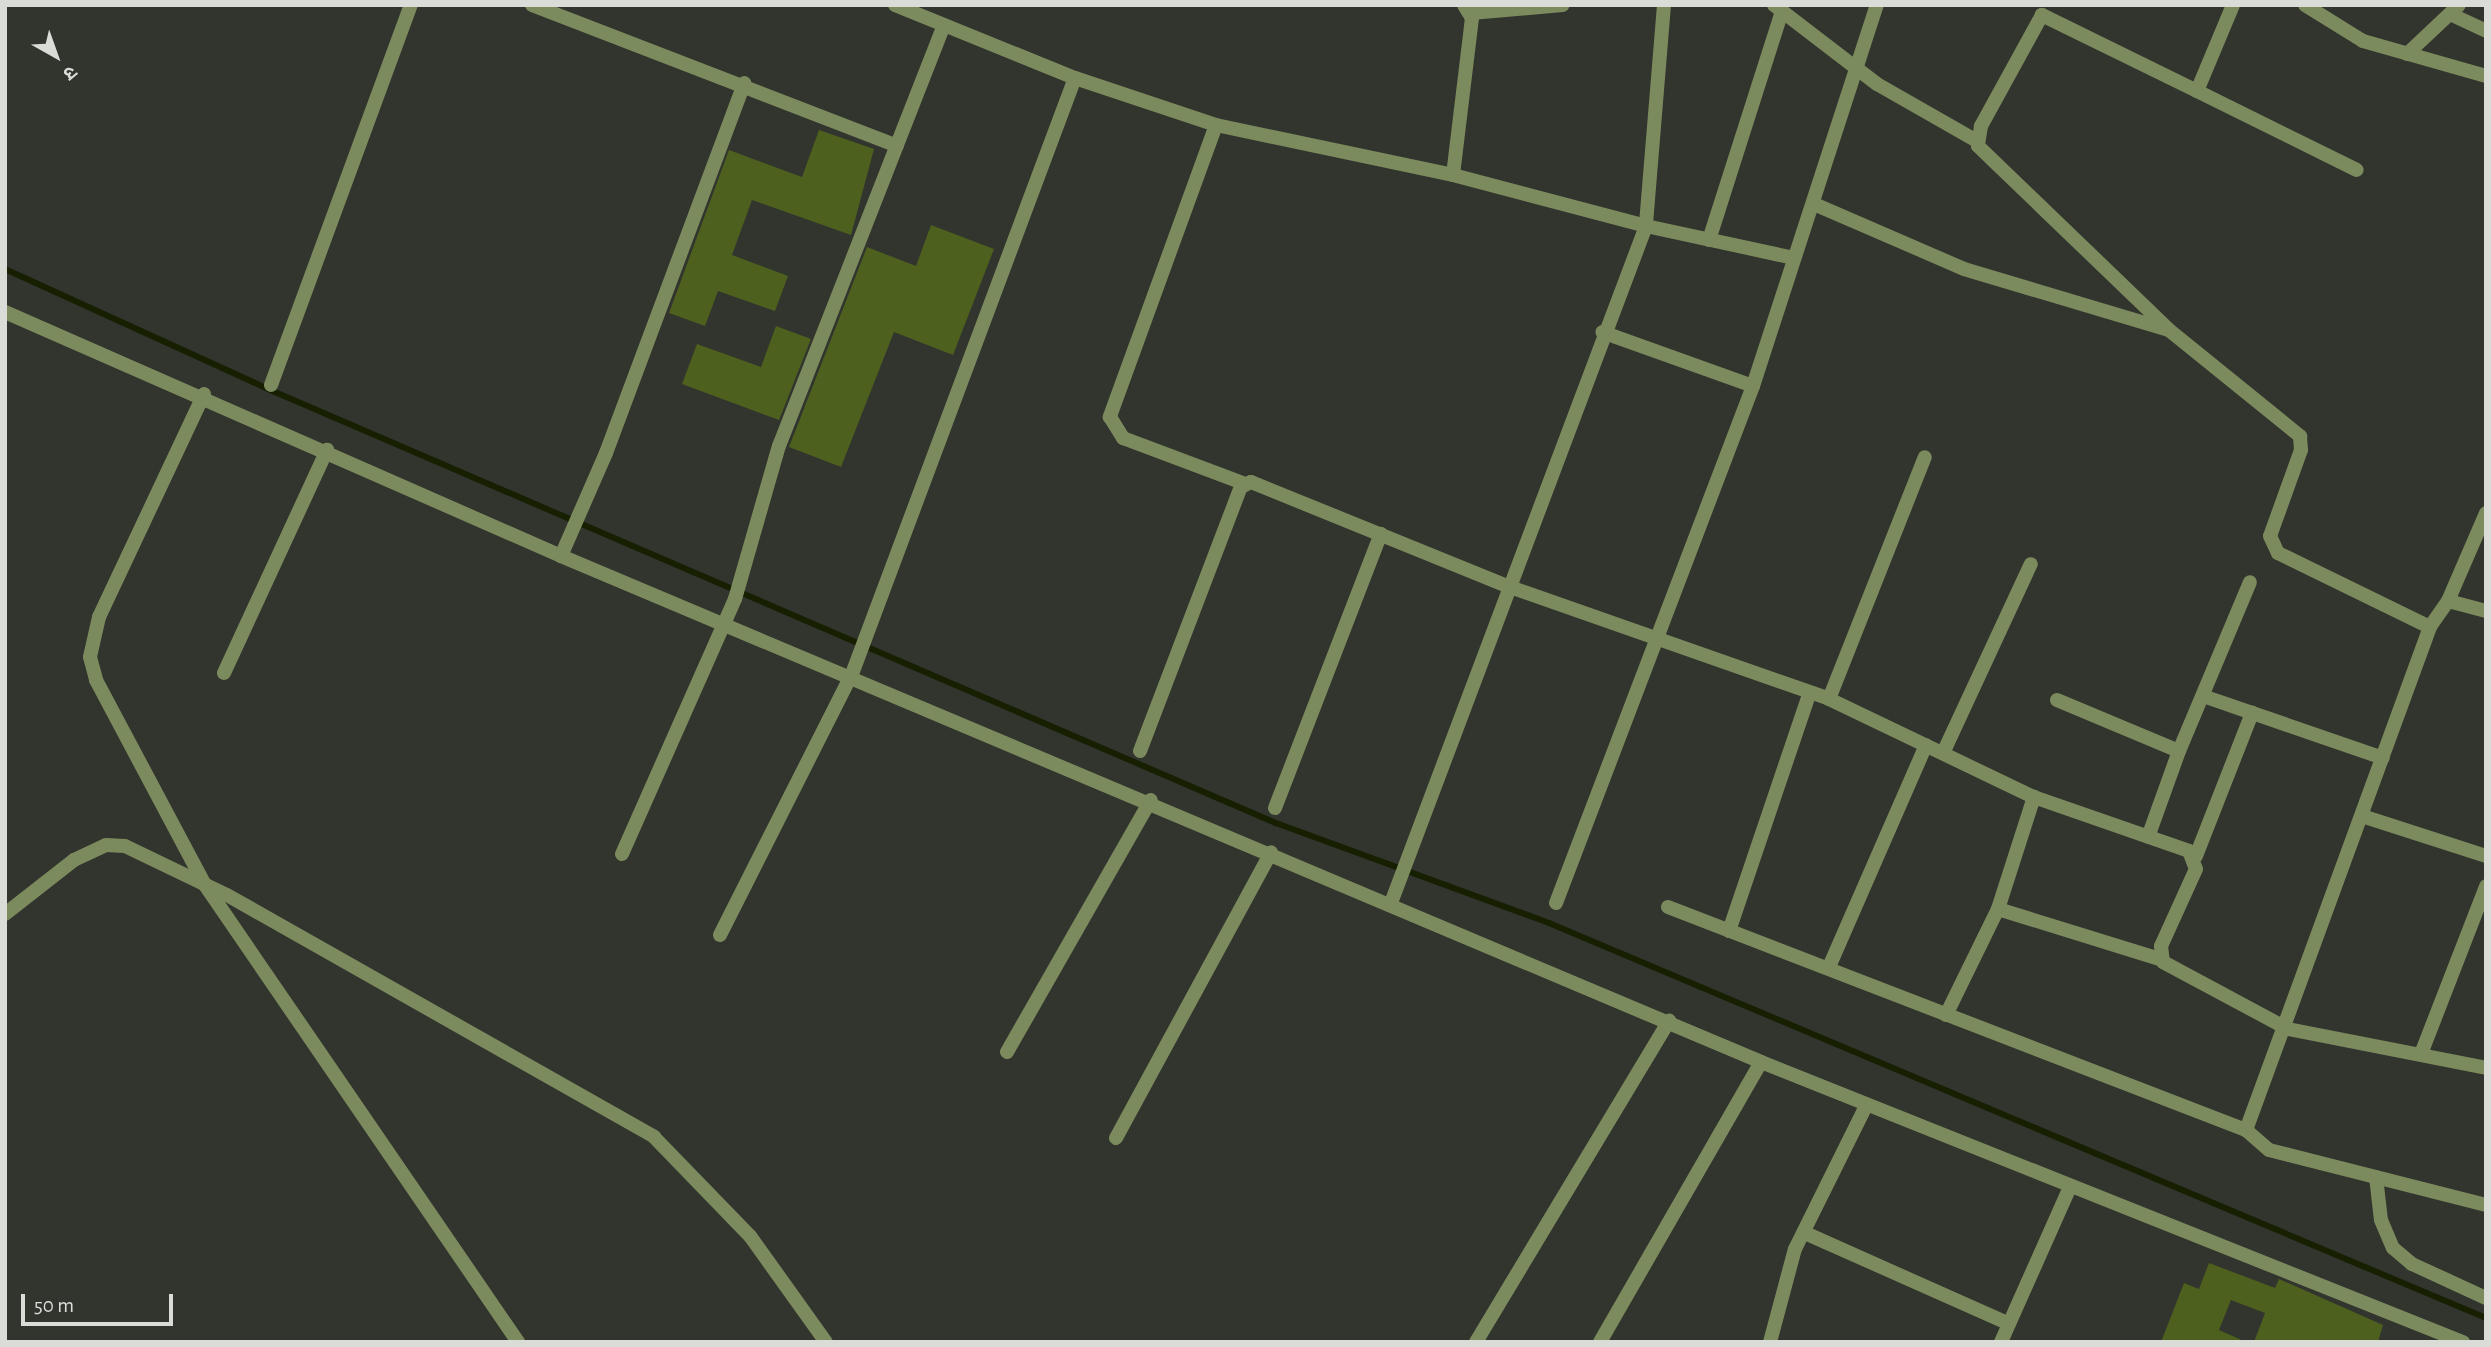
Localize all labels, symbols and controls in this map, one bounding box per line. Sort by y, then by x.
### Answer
north arrow [21,21,91,91]
text: उ [59,62,80,83]
scale bar [24,1280,177,1324]
text: 50 m [34,1295,74,1316]

